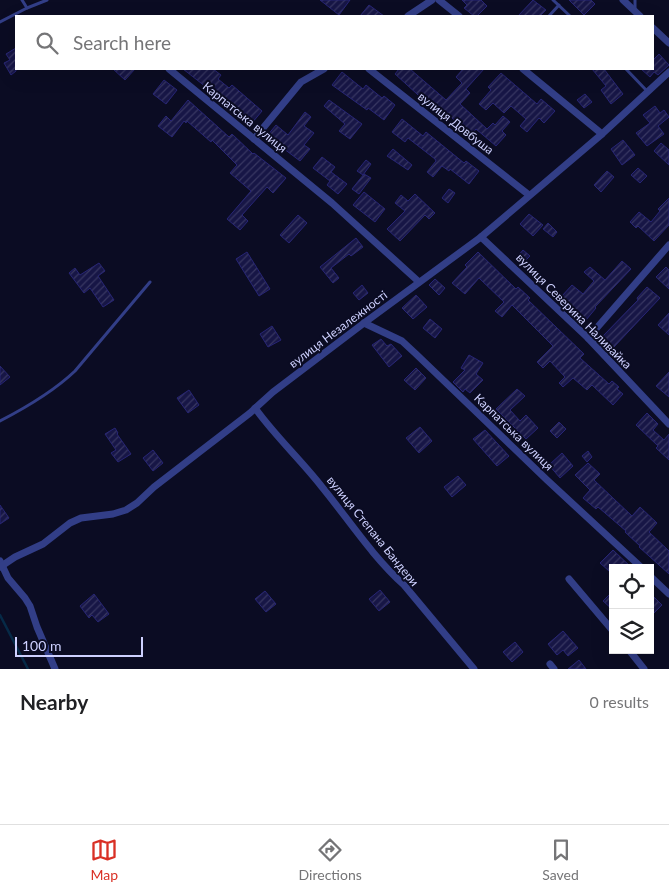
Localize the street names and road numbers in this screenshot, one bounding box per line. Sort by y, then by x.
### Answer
street label: Карпатська вулиця [200,78,290,156]
street label: вулиця Довбуша [415,89,497,157]
street label: вулиця Северина Наливайка [513,250,635,372]
street label: вулиця Незалежності [286,287,390,371]
street label: Карпатська вулиця [471,390,557,474]
street label: вулиця Степана Бандери [324,473,422,589]

